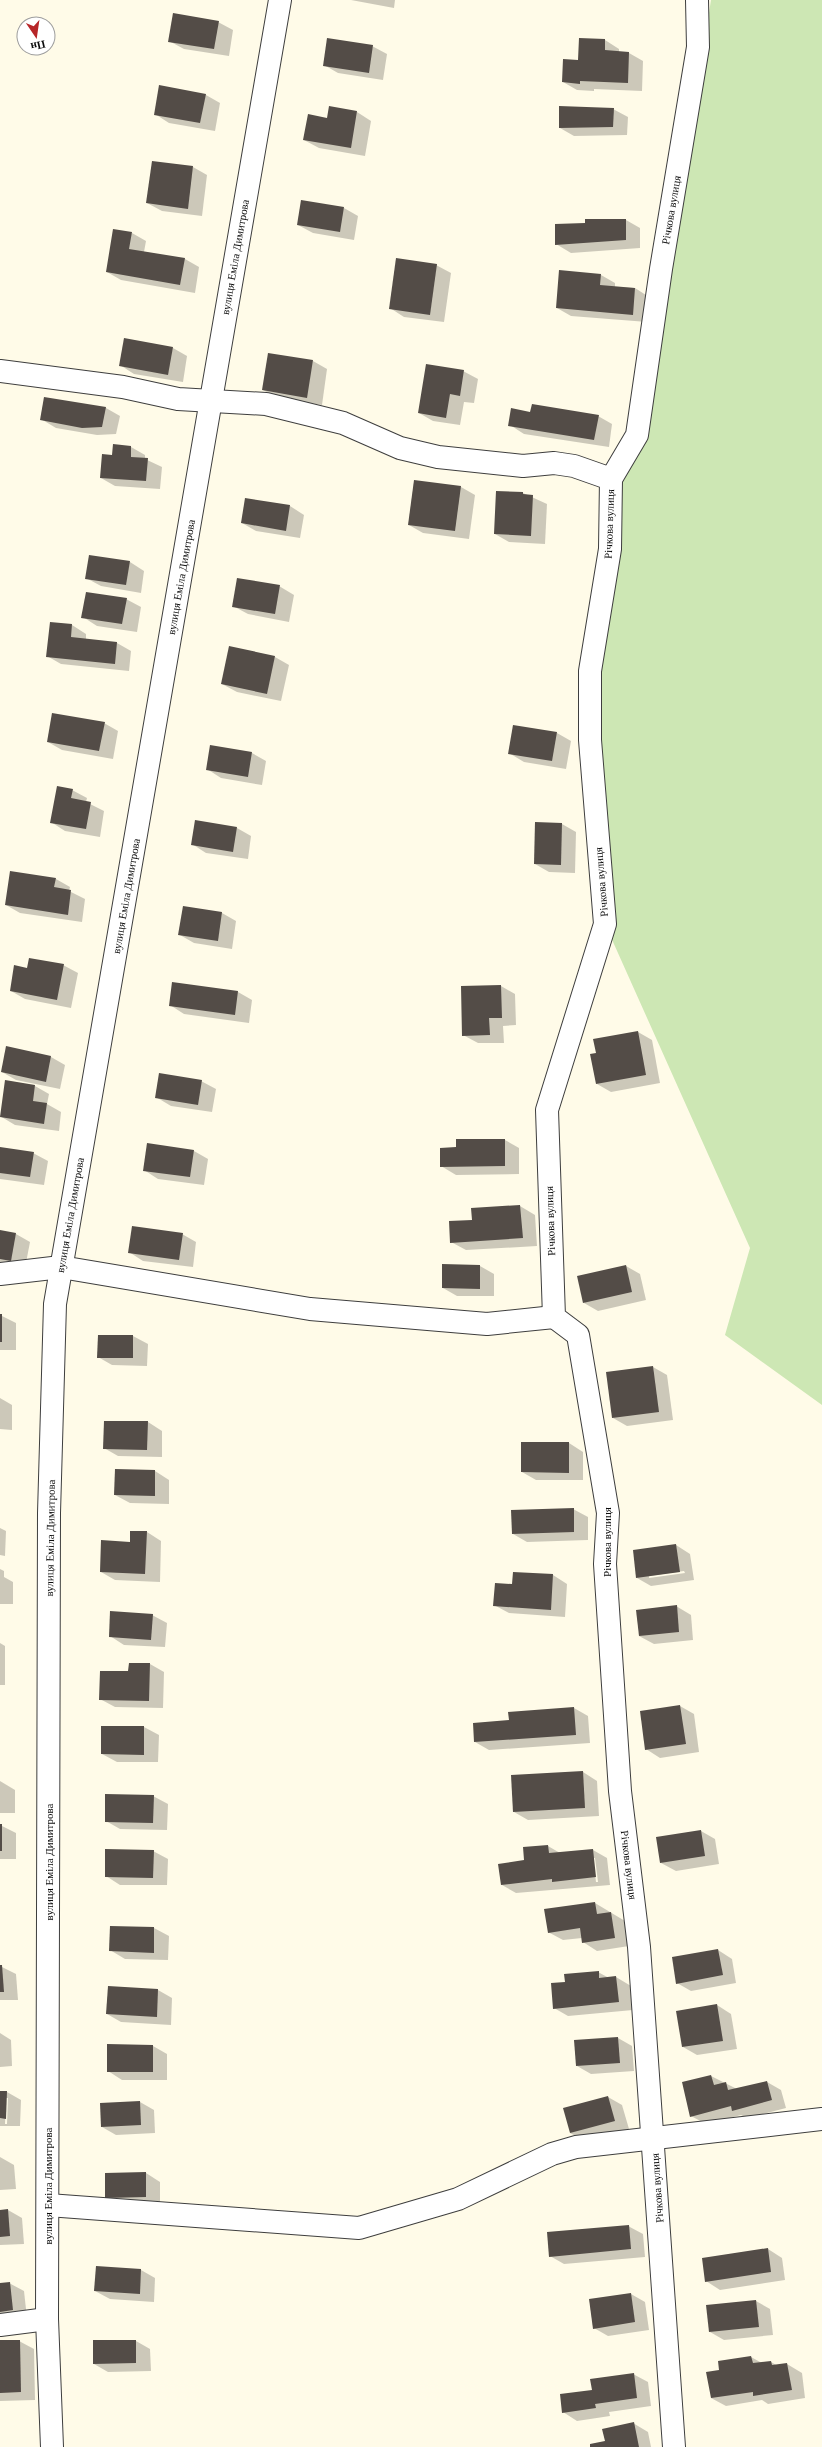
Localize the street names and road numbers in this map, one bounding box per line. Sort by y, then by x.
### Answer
street label: Річкова вулиця [659,175,683,245]
street label: вулиця Еміла Димитрова [219,198,251,316]
street label: Річкова вулиця [602,489,616,559]
street label: вулиця Еміла Димитрова [165,518,197,636]
street label: вулиця Еміла Димитрова [110,837,142,955]
street label: Річкова вулиця [592,847,610,917]
street label: вулиця Еміла Димитрова [54,1156,86,1274]
street label: Річкова вулиця [543,1186,557,1256]
street label: вулиця Еміла Димитрова [43,1479,57,1597]
street label: Річкова вулиця [601,1507,613,1577]
street label: вулиця Еміла Димитрова [43,1803,55,1920]
street label: Річкова вулиця [619,1830,639,1900]
street label: вулиця Еміла Димитрова [42,2127,54,2244]
street label: Річкова вулиця [649,2153,665,2223]

